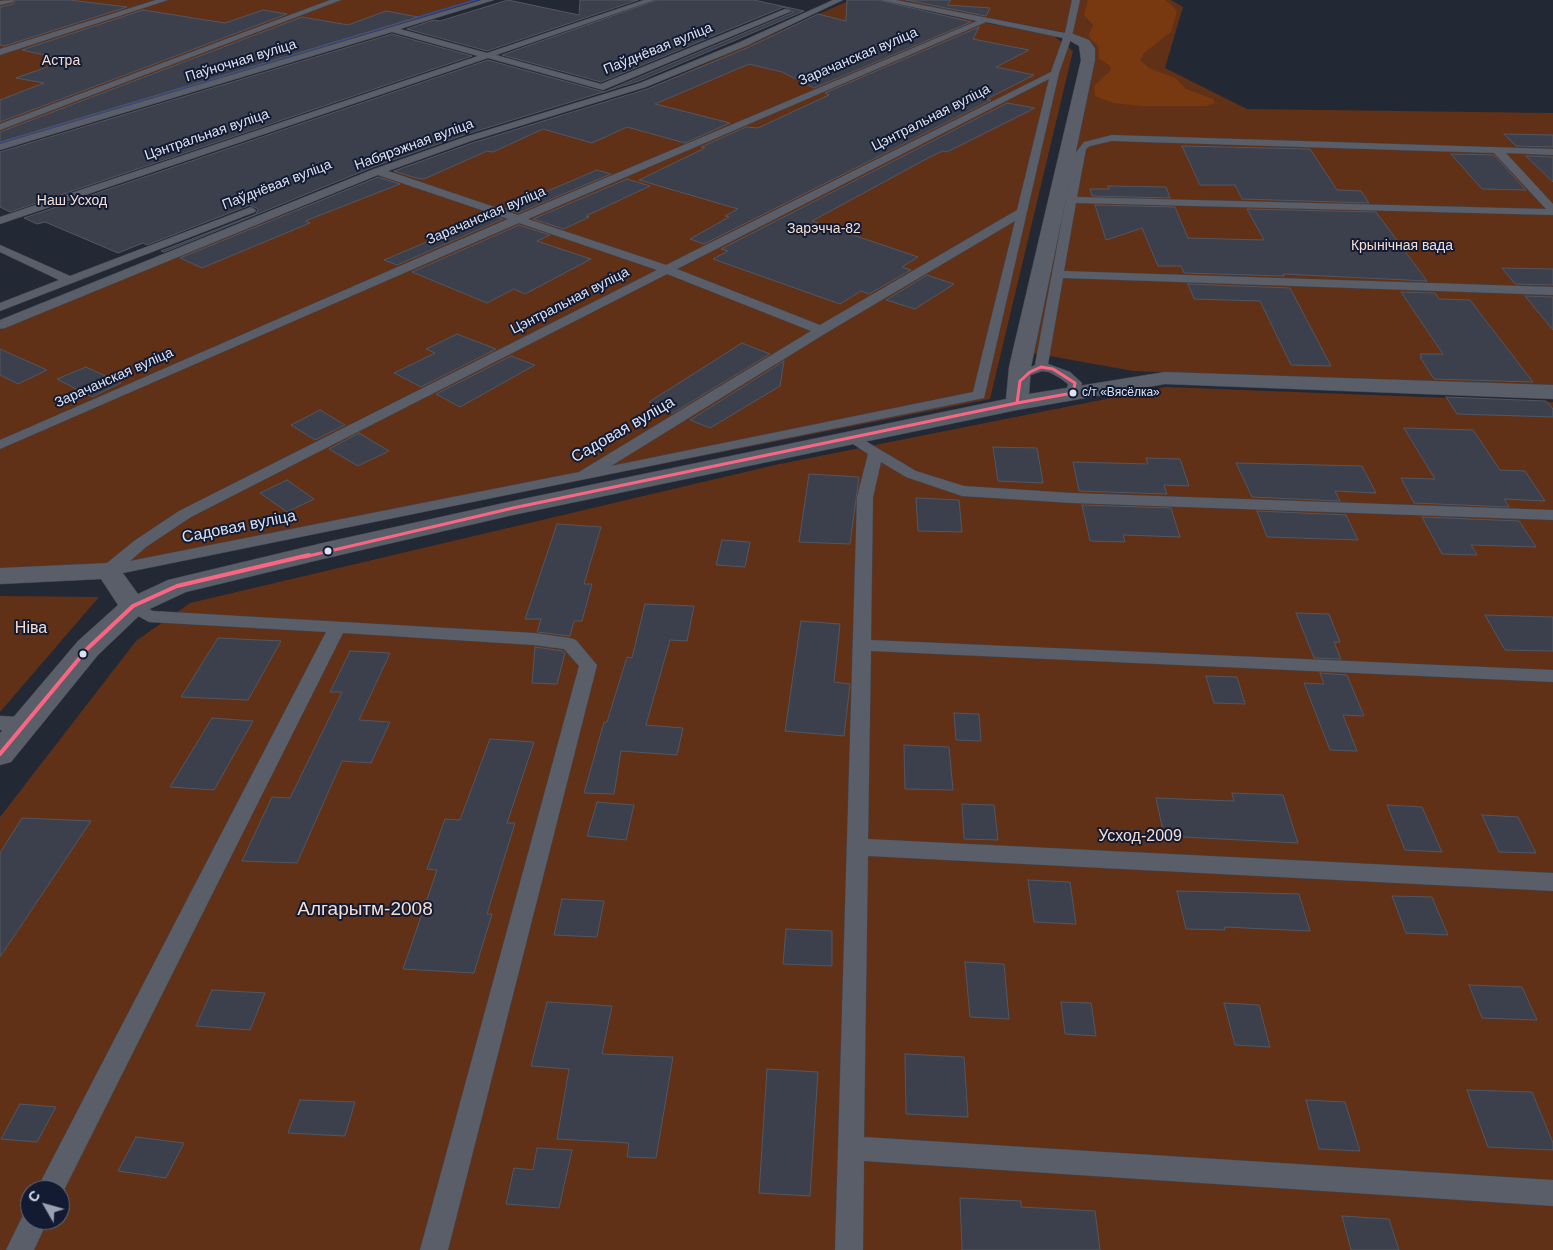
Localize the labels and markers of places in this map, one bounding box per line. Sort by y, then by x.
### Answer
place label: с/т «Вясёлка» [1082,386,1160,400]
marker: с/т «Вясёлка» [1068,388,1078,398]
unlabelled marker [323,546,333,556]
unlabelled marker [78,649,88,659]

